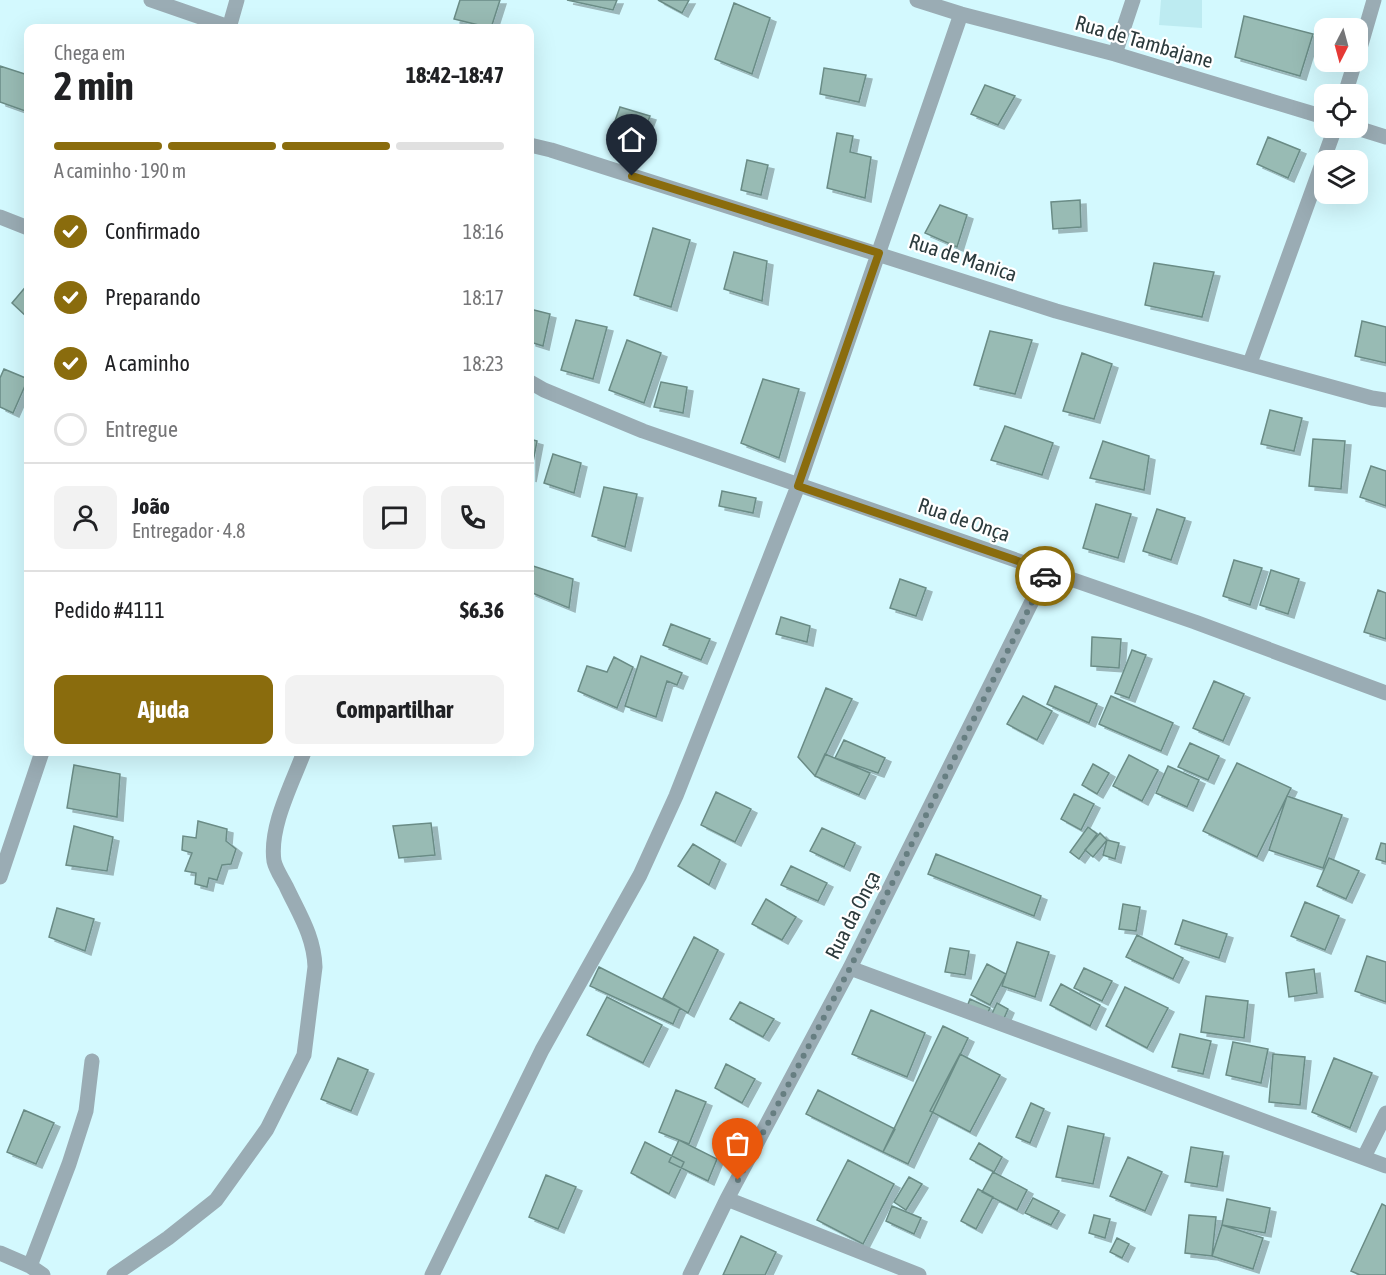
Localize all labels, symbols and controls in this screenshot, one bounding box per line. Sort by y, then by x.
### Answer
street label: Rua de Tambajane [1073,10,1216,72]
north arrow [1314,18,1368,72]
map controls [1314,18,1368,204]
text: Chega em [54,41,126,64]
text: 18:42–18:47 [406,62,504,88]
text: 2 min [54,64,134,108]
button: locate [1314,84,1368,138]
pin [606,114,657,176]
icon: home [615,123,648,156]
button: layers [1314,150,1368,204]
text: A caminho · 190 m [54,159,186,182]
icon: check [54,215,87,248]
text: Confirmado [105,218,200,244]
text: 18:16 [463,220,504,243]
street label: Rua de Manica [906,228,1020,286]
icon: check [54,281,87,314]
text: Preparando [105,284,201,310]
text: 18:17 [463,286,504,309]
icon: check [54,347,87,380]
text: A caminho [105,350,190,376]
text: 18:23 [463,352,504,375]
text: Entregue [105,416,178,442]
button: person [54,486,117,549]
button: chat [363,486,426,549]
button: phone [441,486,504,549]
street label: Rua de Onça [915,492,1013,546]
text: João [132,493,170,519]
text: Entregador · 4.8 [132,519,245,542]
courier [1015,546,1075,606]
icon: car [1029,560,1062,593]
text: Pedido #4111 [54,597,165,623]
text: $6.36 [460,597,504,623]
button: Ajuda [54,675,273,744]
button: Compartilhar [285,675,504,744]
street label: Rua da Onça [820,866,885,963]
pin [712,1118,763,1180]
icon: bag [721,1127,754,1160]

